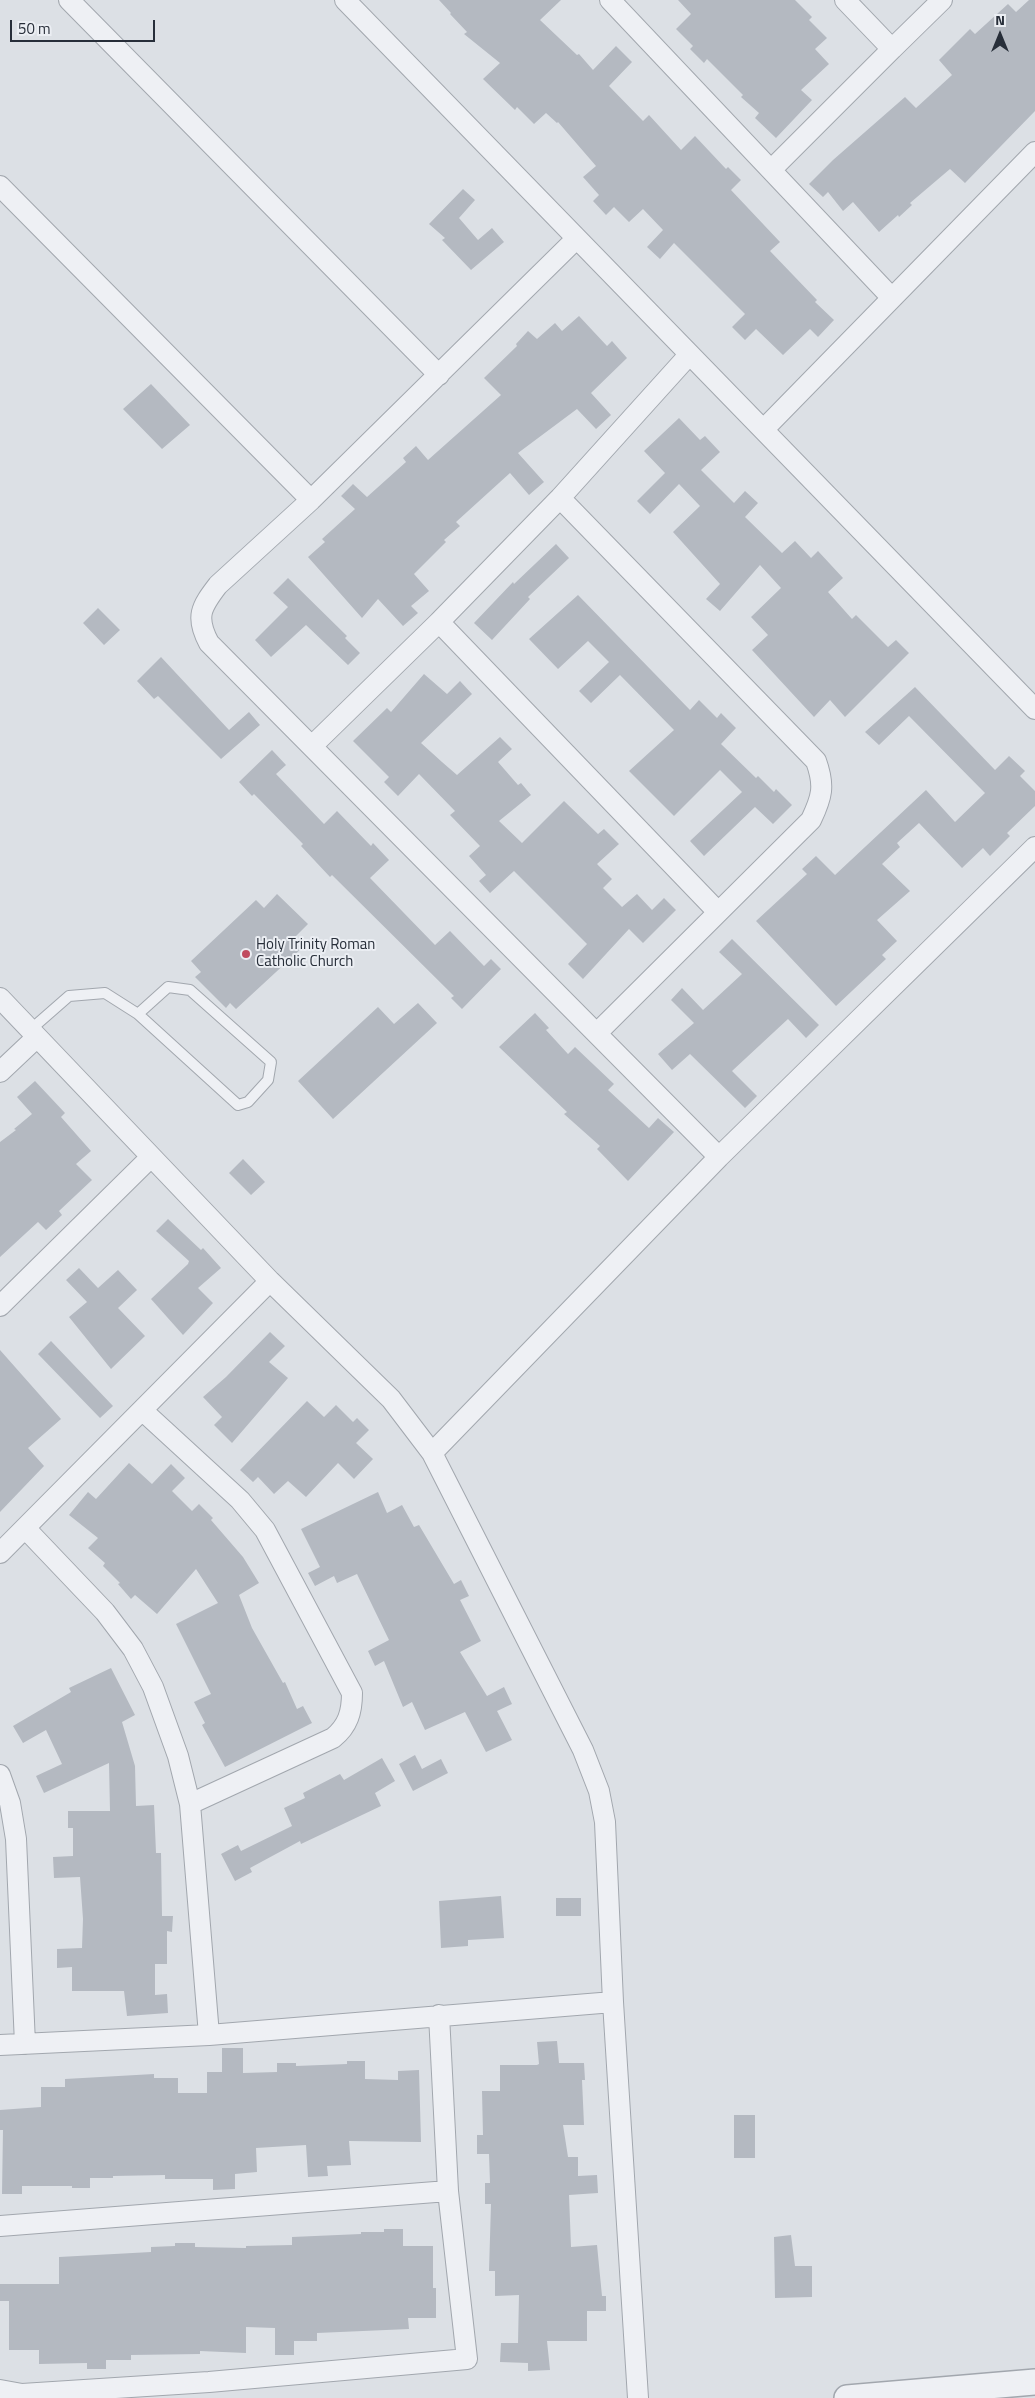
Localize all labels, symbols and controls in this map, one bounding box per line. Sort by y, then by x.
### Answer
text: N [995,9,1005,30]
scale bar [12,10,158,42]
north arrow [975,10,1025,60]
text: 50 m [18,17,51,40]
place label: Holy Trinity Roman Catholic Church [256,936,375,971]
marker: Holy Trinity Roman Catholic Church [240,948,252,960]

